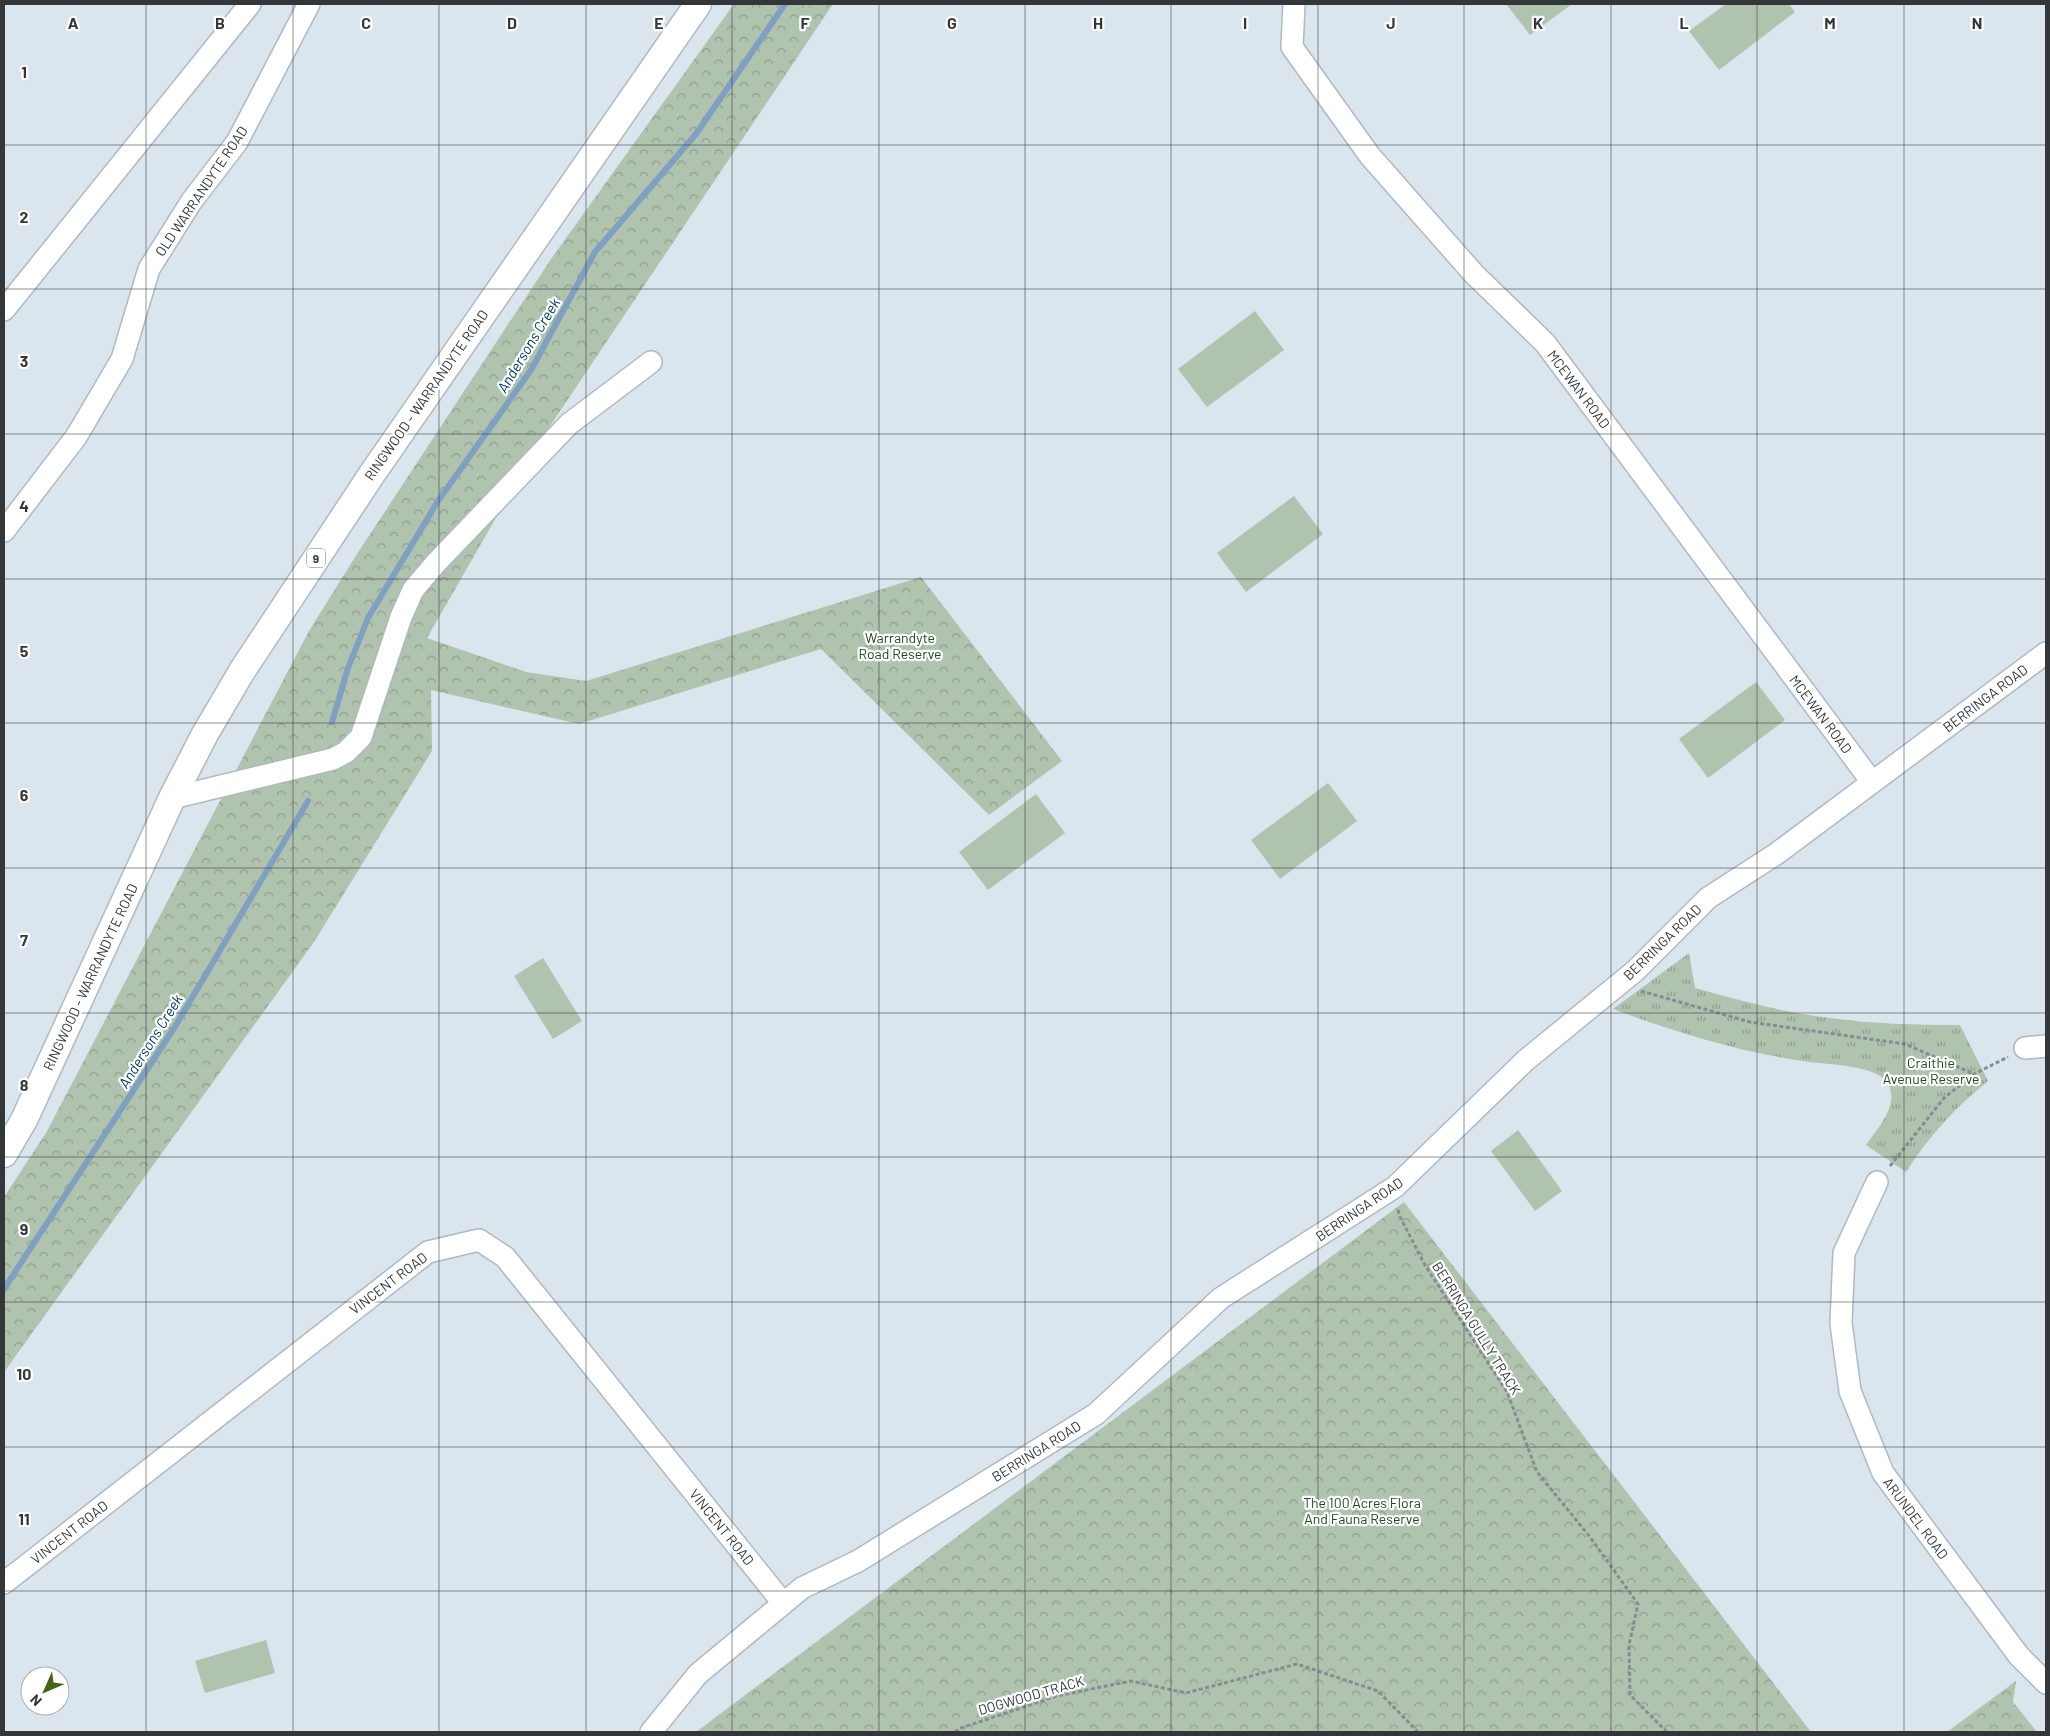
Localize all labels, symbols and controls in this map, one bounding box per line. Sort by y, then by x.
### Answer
text: A [68,13,79,32]
text: B [215,13,225,32]
text: C [361,13,371,32]
text: D [507,13,517,32]
text: E [654,13,664,32]
text: F [801,13,810,32]
text: G [947,13,957,32]
text: H [1093,13,1103,32]
text: I [1243,13,1247,32]
text: J [1386,13,1396,32]
text: K [1533,13,1543,32]
text: L [1679,13,1689,32]
text: M [1824,13,1836,32]
text: N [1972,13,1982,32]
text: 1 [21,62,27,81]
street label: OLD WARRANDYTE ROAD [151,123,251,259]
text: 2 [20,207,29,226]
water label: Andersons Creek [493,294,564,396]
street label: RINGWOOD - WARRANDYTE ROAD [360,306,492,484]
street label: MCEWAN ROAD [1544,347,1614,431]
text: 3 [20,351,28,370]
text: 4 [19,496,29,515]
road number: 9 [307,548,325,568]
park label: Warrandyte Road Reserve [858,629,942,662]
text: 5 [20,641,29,660]
street label: BERRINGA ROAD [1939,661,2031,735]
street label: MCEWAN ROAD [1786,672,1856,756]
text: 6 [20,785,29,804]
street label: RINGWOOD - WARRANDYTE ROAD [39,881,141,1073]
street label: BERRINGA ROAD [1619,901,1705,983]
text: 7 [20,930,28,949]
water label: Andersons Creek [114,990,186,1091]
park label: Craithie Avenue Reserve [1883,1054,1979,1087]
text: 8 [20,1075,29,1094]
street label: BERRINGA ROAD [1312,1173,1406,1245]
text: 9 [20,1219,28,1238]
street label: VINCENT ROAD [346,1248,430,1318]
street label: BERRINGA GULLY TRACK [1429,1258,1525,1398]
text: 10 [17,1364,31,1383]
street label: BERRINGA ROAD [988,1417,1084,1485]
street label: ARUNDEL ROAD [1880,1474,1952,1562]
street label: VINCENT ROAD [686,1486,758,1568]
park label: The 100 Acres Flora And Fauna Reserve [1303,1494,1421,1527]
street label: VINCENT ROAD [27,1497,111,1567]
text: 11 [18,1509,30,1528]
north arrow [20,1666,70,1716]
street label: DOGWOOD TRACK [976,1672,1086,1718]
text: N [26,1691,45,1710]

